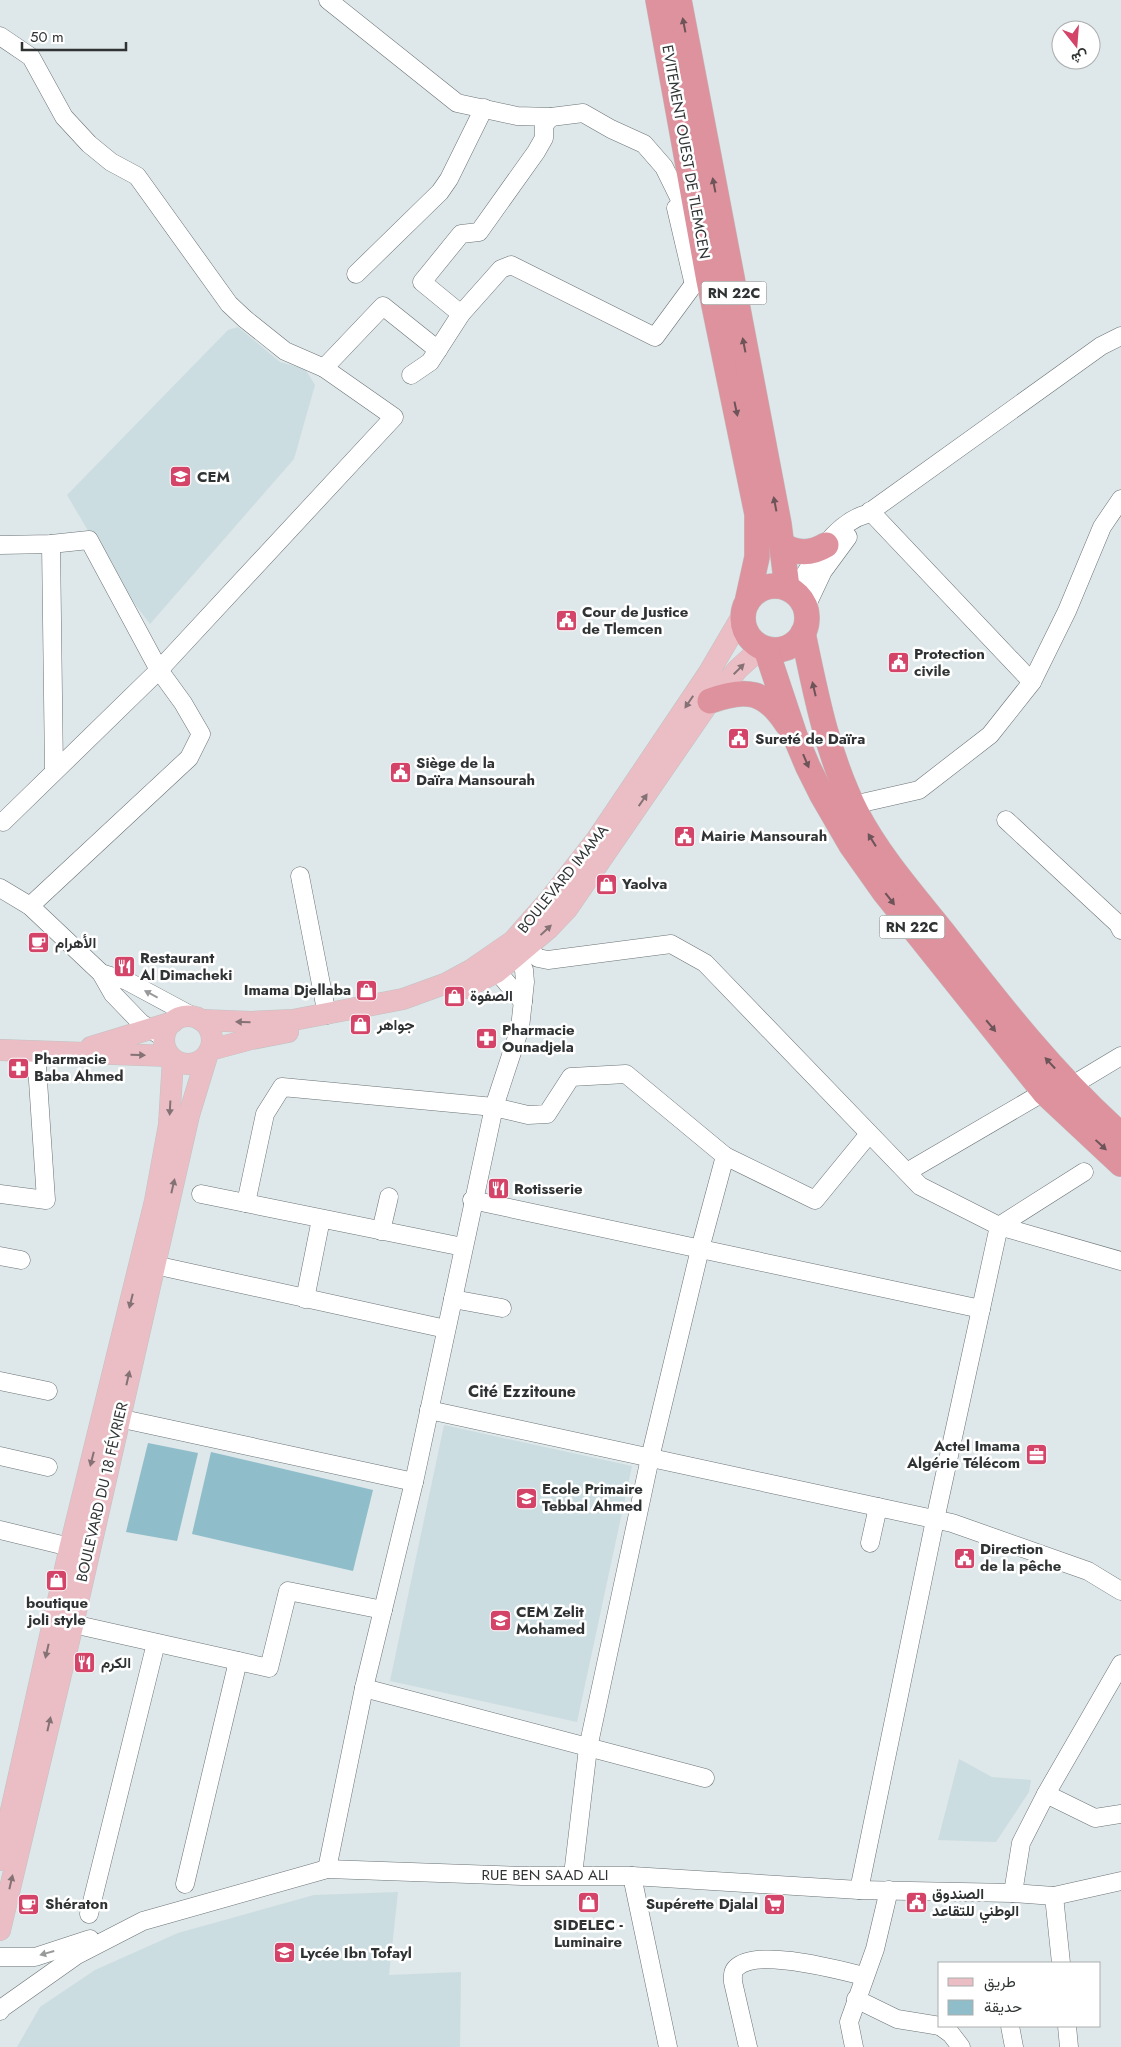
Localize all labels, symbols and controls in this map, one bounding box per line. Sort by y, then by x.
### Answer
one-way arrow [680,18,688,33]
scale bar [22,20,126,52]
north arrow [1051,20,1101,70]
text: 50 m [30,26,64,48]
street label: EVITEMENT OUEST DE TLEMCEN [656,43,716,261]
text: ش [1069,45,1091,70]
one-way arrow [710,177,718,193]
road number: RN 22C [702,282,766,304]
one-way arrow [739,336,747,352]
one-way arrow [732,401,740,416]
school or university icon: CEM [169,465,193,489]
place label: CEM [197,466,230,488]
one-way arrow [771,497,779,512]
place label: Cour de Justice de Tlemcen [582,601,689,640]
public building icon: Cour de Justice de Tlemcen [554,609,578,633]
place label: Protection civile [914,643,985,682]
public building icon: Protection civile [886,651,910,675]
one-way arrow [732,663,744,675]
one-way arrow [810,682,818,697]
one-way arrow [684,696,694,709]
public building icon: Sureté de Daïra [727,727,751,751]
place label: Sureté de Daïra [755,728,865,750]
place label: Siège de la Daïra Mansourah [416,752,535,791]
one-way arrow [802,754,810,768]
public building icon: Siège de la Daïra Mansourah [388,760,412,784]
one-way arrow [638,793,648,807]
street label: BOULEVARD IMAMA [512,820,614,938]
public building icon: Mairie Mansourah [673,824,697,848]
place label: Mairie Mansourah [701,825,827,847]
one-way arrow [868,834,877,847]
shop icon: Yaolva [594,872,618,896]
place label: Yaolva [621,873,667,895]
one-way arrow [885,892,895,906]
road number: RN 22C [880,916,944,939]
one-way arrow [540,924,552,936]
cafe icon: الأهرام [27,931,51,955]
place label: الأهرام [55,932,96,954]
place label: Restaurant Al Dimacheki [139,947,232,986]
restaurant icon: Restaurant Al Dimacheki [112,955,136,979]
shop icon: Imama Djellaba [355,978,379,1002]
place label: Imama Djellaba [244,979,351,1001]
shop icon: الصفوة [442,984,466,1008]
place label: الصفوة [470,985,513,1007]
one-way arrow [144,990,158,998]
shop icon: جواهر [349,1013,373,1037]
place label: جواهر [376,1014,414,1036]
one-way arrow [235,1018,251,1026]
place label: Pharmacie Ounadjela [502,1019,575,1058]
one-way arrow [986,1019,997,1032]
pharmacy icon: Pharmacie Ounadjela [474,1027,498,1051]
place label: Pharmacie Baba Ahmed [34,1048,124,1087]
one-way arrow [130,1051,146,1059]
pharmacy icon: Pharmacie Baba Ahmed [6,1056,30,1080]
one-way arrow [1044,1057,1056,1069]
one-way arrow [166,1100,174,1116]
one-way arrow [1094,1140,1107,1151]
restaurant icon: Rotisserie [486,1177,510,1201]
one-way arrow [169,1178,177,1193]
place label: Rotisserie [514,1178,583,1200]
one-way arrow [127,1294,135,1309]
one-way arrow [124,1371,132,1386]
district label: Cité Ezzitoune [468,1380,576,1403]
street label: BOULEVARD DU 18 FÉVRIER [71,1399,134,1584]
place label: Actel Imama Algérie Télécom [906,1435,1020,1474]
office icon: Actel Imama Algérie Télécom [1024,1443,1048,1467]
one-way arrow [88,1452,96,1467]
place label: Ecole Primaire Tebbal Ahmed [542,1478,643,1517]
school or university icon: Ecole Primaire Tebbal Ahmed [514,1486,538,1510]
place label: Direction de la pêche [980,1538,1062,1577]
public building icon: Direction de la pêche [952,1546,976,1570]
shop icon: boutique joli style [45,1568,69,1592]
place label: boutique joli style [26,1592,88,1631]
place label: CEM Zelit Mohamed [516,1601,585,1640]
school or university icon: CEM Zelit Mohamed [488,1609,512,1633]
one-way arrow [43,1644,51,1659]
restaurant icon: الكرم [73,1651,97,1675]
place label: الكرم [101,1652,131,1674]
one-way arrow [45,1717,53,1732]
street label: RUE BEN SAAD ALI [482,1864,608,1886]
one-way arrow [7,1875,15,1890]
place label: الصندوق الوطني للتقاعد [932,1883,1019,1924]
shop icon: SIDELEC - Luminaire [576,1890,600,1914]
public building icon: الصندوق الوطني للتقاعد [904,1891,928,1915]
cafe icon: Shératon [17,1892,41,1916]
supermarket icon: Supérette Djalal [762,1892,786,1916]
place label: Shératon [45,1893,108,1915]
place label: Supérette Djalal [646,1893,758,1915]
place label: SIDELEC - Luminaire [553,1914,623,1953]
school or university icon: Lycée Ibn Tofayl [272,1941,296,1965]
place label: Lycée Ibn Tofayl [300,1942,412,1964]
one-way arrow [39,1950,54,1958]
legend [938,1962,1101,2027]
text: طريق [984,1971,1016,1993]
text: حديقة [984,1996,1022,2018]

